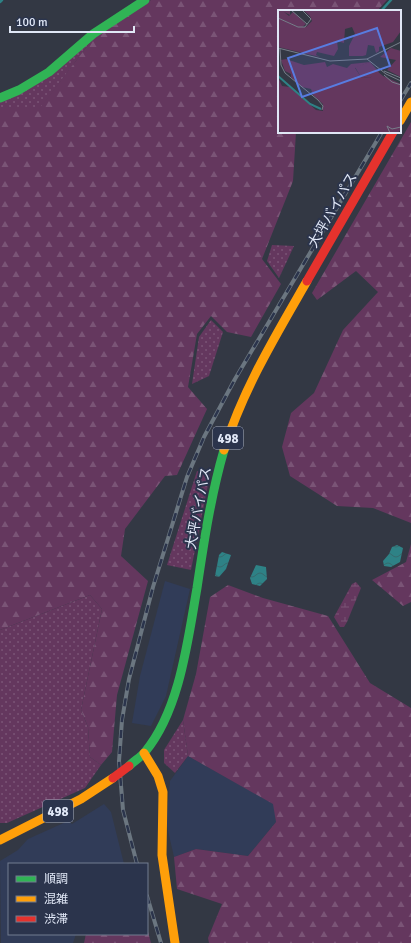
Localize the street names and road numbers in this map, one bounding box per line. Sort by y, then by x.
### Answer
street label: 大坪バイパス [304,170,361,251]
road number: 498 [213,427,243,449]
street label: 大坪バイパス [182,465,215,551]
road number: 498 [43,800,73,822]

